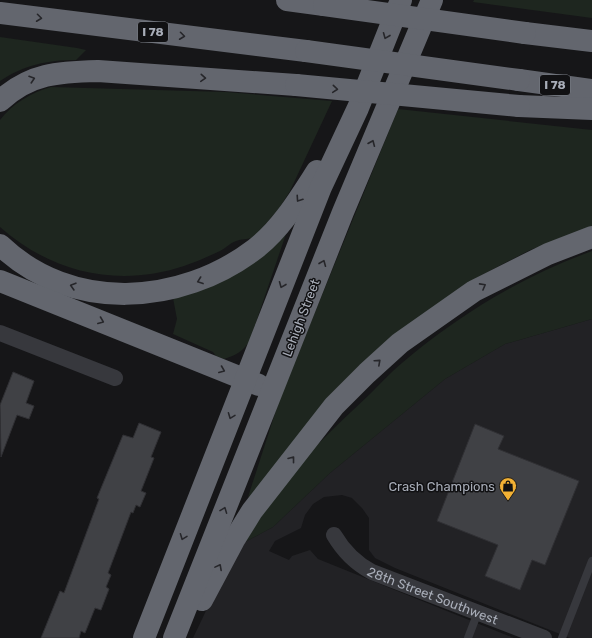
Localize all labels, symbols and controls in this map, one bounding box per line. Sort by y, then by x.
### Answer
one-way arrow [36,13,42,22]
road number: I 78 [138,22,168,42]
one-way arrow [178,31,185,40]
one-way arrow [383,33,391,40]
one-way arrow [200,74,206,83]
road number: I 78 [540,75,570,95]
one-way arrow [28,76,35,84]
one-way arrow [332,84,338,93]
one-way arrow [367,140,375,148]
one-way arrow [296,195,303,202]
one-way arrow [318,260,326,267]
one-way arrow [197,276,204,284]
street label: Lehigh Street [279,277,324,359]
one-way arrow [69,282,76,291]
one-way arrow [279,282,287,289]
one-way arrow [479,283,486,291]
one-way arrow [98,317,105,325]
one-way arrow [374,360,381,367]
one-way arrow [217,365,225,373]
one-way arrow [227,412,235,419]
one-way arrow [287,457,294,464]
shop icon: Crash Champions [498,476,518,501]
place label: Crash Champions [388,479,495,494]
one-way arrow [219,507,227,514]
one-way arrow [180,533,188,540]
one-way arrow [215,563,222,571]
street label: 28th Street Southwest [365,563,500,627]

